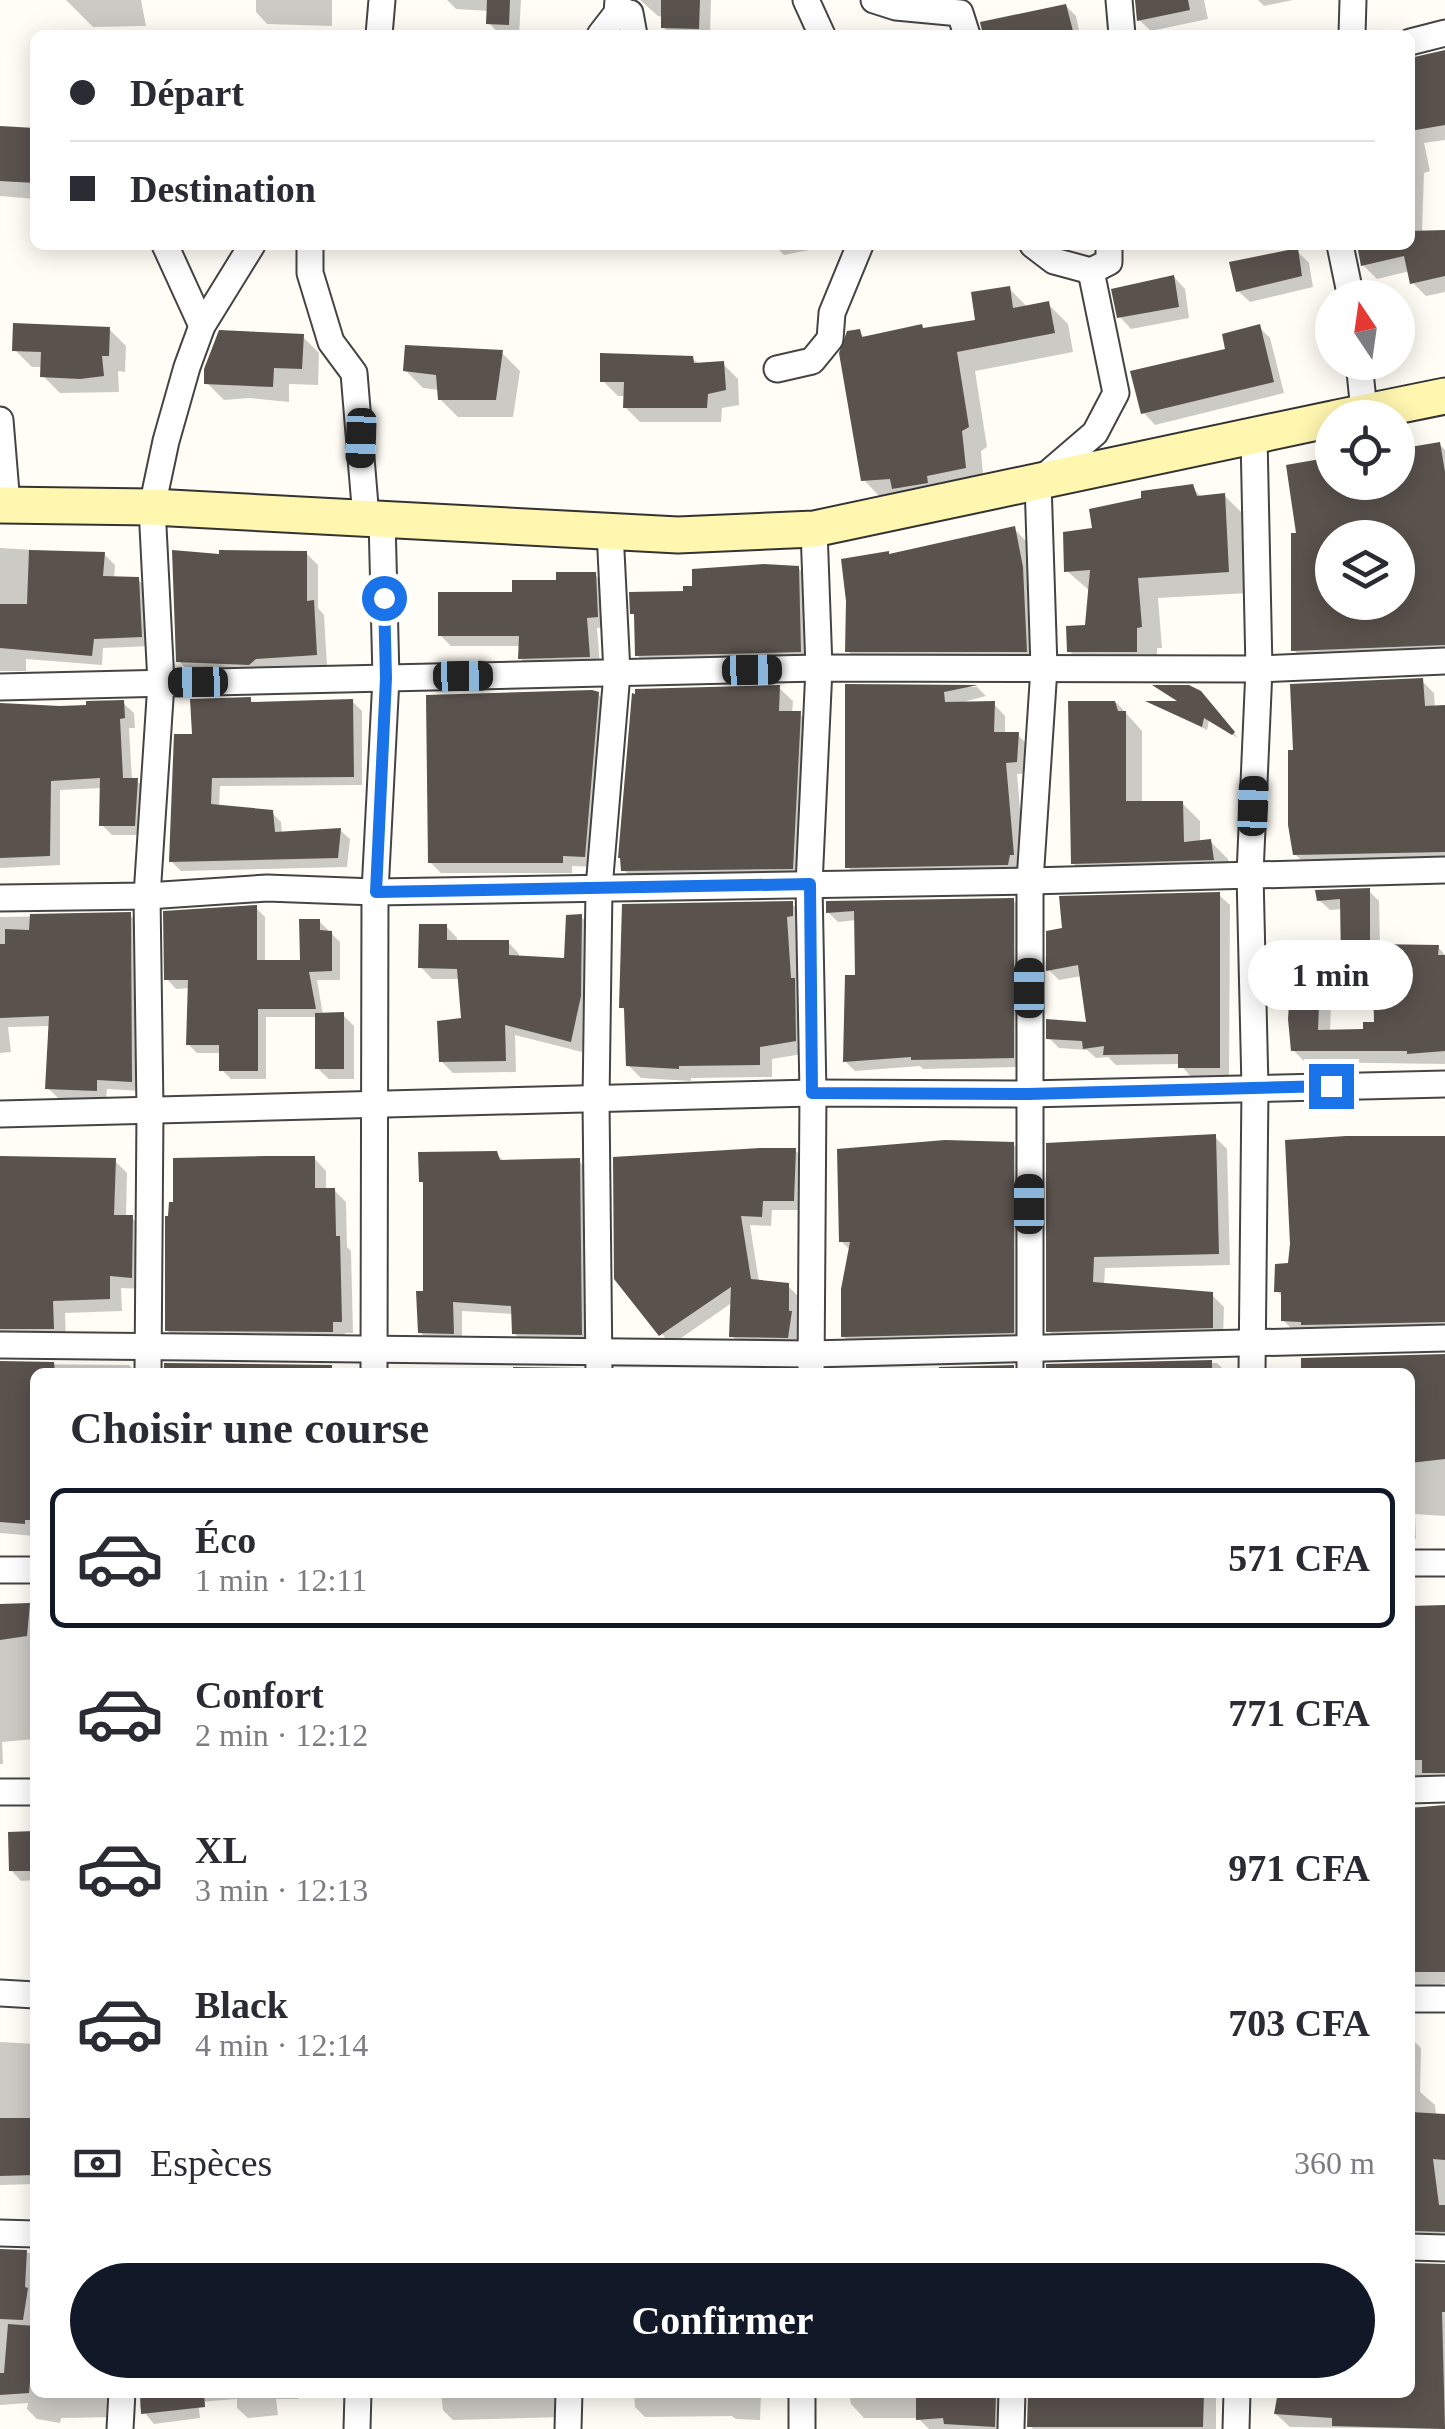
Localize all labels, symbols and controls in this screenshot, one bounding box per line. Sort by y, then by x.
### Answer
text: Départ [130,72,244,114]
text: Destination [130,168,316,210]
north arrow [1315,280,1415,380]
map controls [1315,280,1415,620]
button: locate [1315,400,1415,500]
car [345,407,377,469]
button: layers [1315,520,1415,620]
route start [362,576,407,621]
car [722,654,782,686]
car [433,660,493,692]
car [168,666,228,698]
car [1237,775,1269,837]
callout: 1 min [1248,941,1414,1011]
text: 1 min [1292,957,1369,993]
car [1014,958,1044,1018]
route end [1309,1064,1354,1109]
car [1014,1174,1044,1234]
text: Choisir une course [70,1403,429,1453]
icon: car [75,1513,165,1603]
text: Éco [195,1519,256,1561]
text: 571 CFA [1228,1537,1370,1579]
text: 1 min · 12:11 [195,1562,367,1598]
icon: car [75,1668,165,1758]
text: Confort [195,1674,324,1716]
text: 771 CFA [1228,1692,1370,1734]
text: 2 min · 12:12 [195,1717,368,1753]
icon: car [75,1823,165,1913]
text: XL [195,1829,248,1871]
text: 971 CFA [1228,1847,1370,1889]
text: 3 min · 12:13 [195,1872,368,1908]
icon: car [75,1978,165,2068]
text: Black [195,1984,288,2026]
text: 703 CFA [1228,2002,1370,2044]
text: 4 min · 12:14 [195,2027,368,2063]
icon: cash [70,2136,125,2191]
text: Espèces [150,2142,272,2184]
text: 360 m [1294,2145,1375,2181]
button: Confirmer [70,2263,1375,2378]

